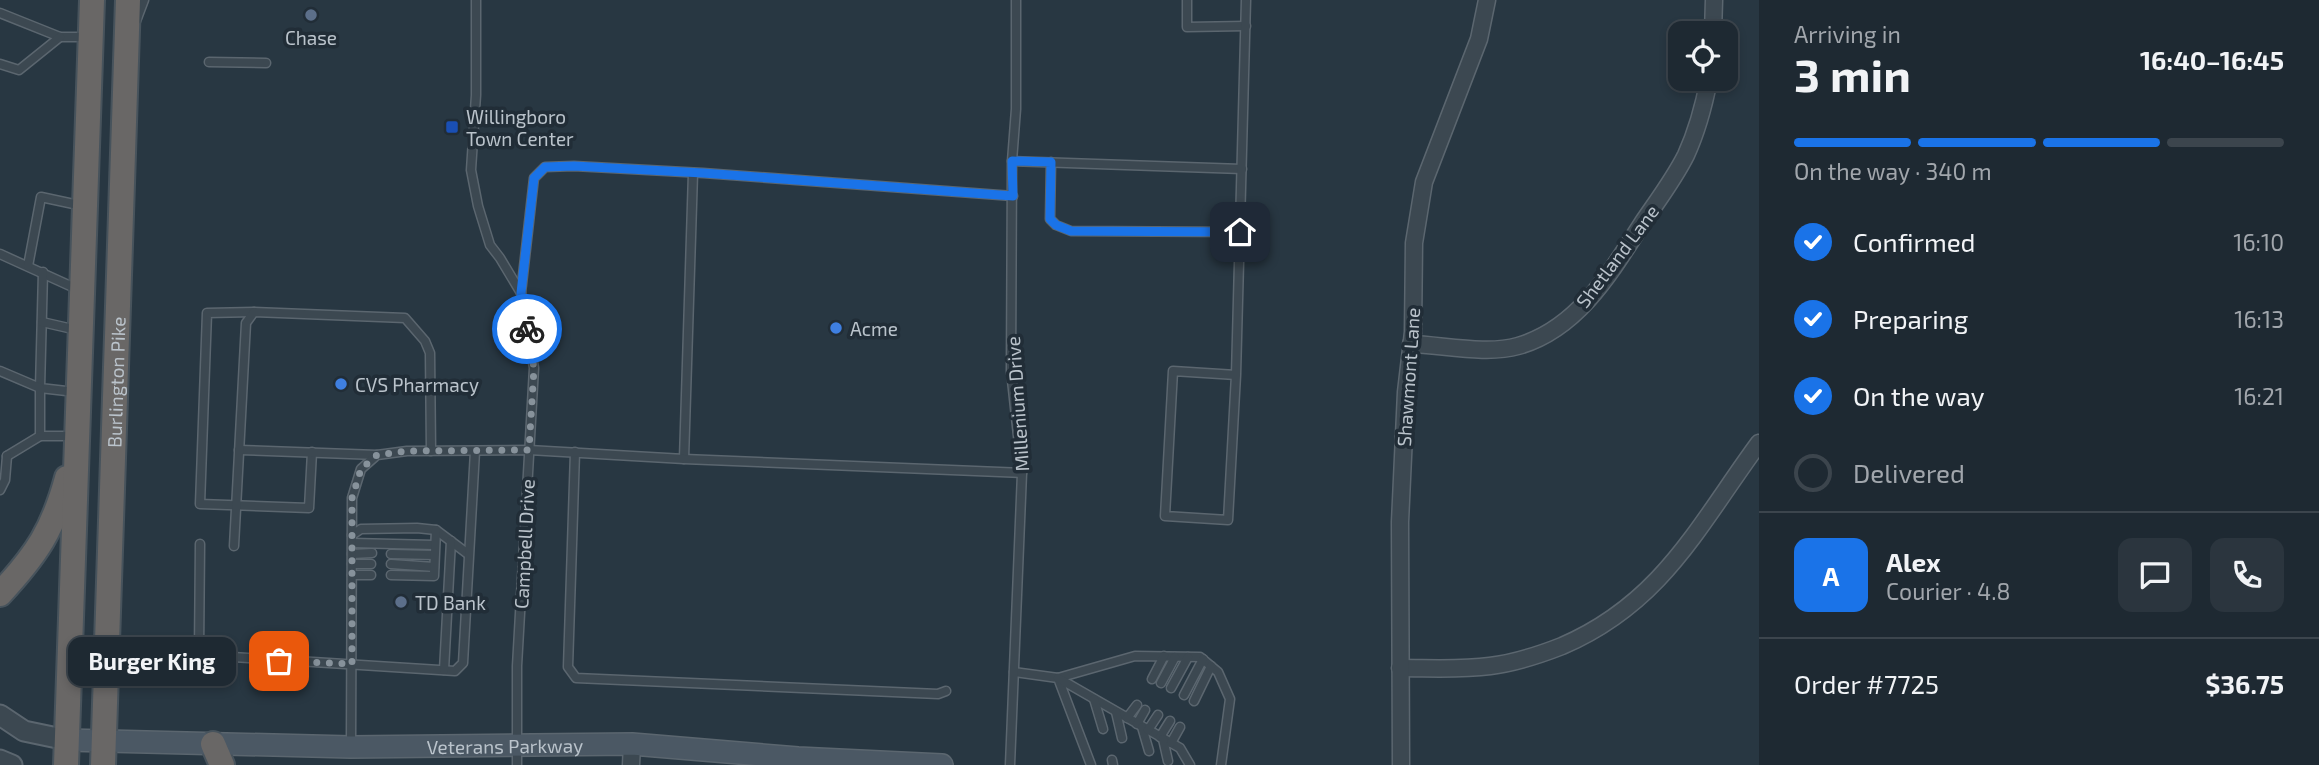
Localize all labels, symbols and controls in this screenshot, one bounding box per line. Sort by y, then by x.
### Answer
marker: Chase [303,7,319,23]
text: Arriving in [1794,20,1901,48]
map controls [1668,21,1738,91]
button: locate [1668,21,1738,91]
place label: Chase [285,26,337,49]
text: 16:40–16:45 [2140,44,2284,75]
text: 3 min [1794,46,1911,101]
place label: Willingboro Town Center [466,105,574,150]
marker: Willingboro Town Center [444,119,460,135]
text: On the way · 340 m [1794,157,1992,185]
street label: Shetland Lane [1571,200,1663,312]
pin [1210,202,1270,262]
icon: home [1221,213,1259,251]
icon: check [1794,223,1832,261]
text: Confirmed [1853,226,1976,257]
text: 16:10 [2233,228,2284,256]
courier [492,294,562,364]
icon: check [1794,300,1832,338]
text: Preparing [1853,303,1968,334]
text: 16:13 [2234,305,2284,333]
street label: Shawmont Lane [1392,307,1424,447]
icon: bike [508,310,546,348]
street label: Burlington Pike [102,316,129,448]
place label: Acme [850,317,898,340]
marker: Acme [828,320,844,336]
street label: Millenium Drive [1001,336,1033,472]
place label: CVS Pharmacy [355,373,479,396]
marker: CVS Pharmacy [333,376,349,392]
icon: check [1794,377,1832,415]
text: On the way [1853,380,1984,411]
text: 16:21 [2234,382,2284,410]
text: Delivered [1853,457,1965,488]
street label: Campbell Drive [509,478,539,610]
button: chat [2118,538,2192,612]
button: phone [2210,538,2284,612]
text: Alex [1886,546,1941,577]
text: A [1823,560,1839,591]
text: Courier · 4.8 [1886,577,2010,605]
place label: TD Bank [415,591,486,614]
marker: TD Bank [393,594,409,610]
pin [249,631,309,691]
callout: Burger King [69,636,237,686]
icon: bag [260,642,298,680]
text: Burger King [89,647,215,675]
text: Order #7725 [1794,668,1939,699]
text: $36.75 [2205,668,2284,699]
street label: Veterans Parkway [427,733,583,758]

